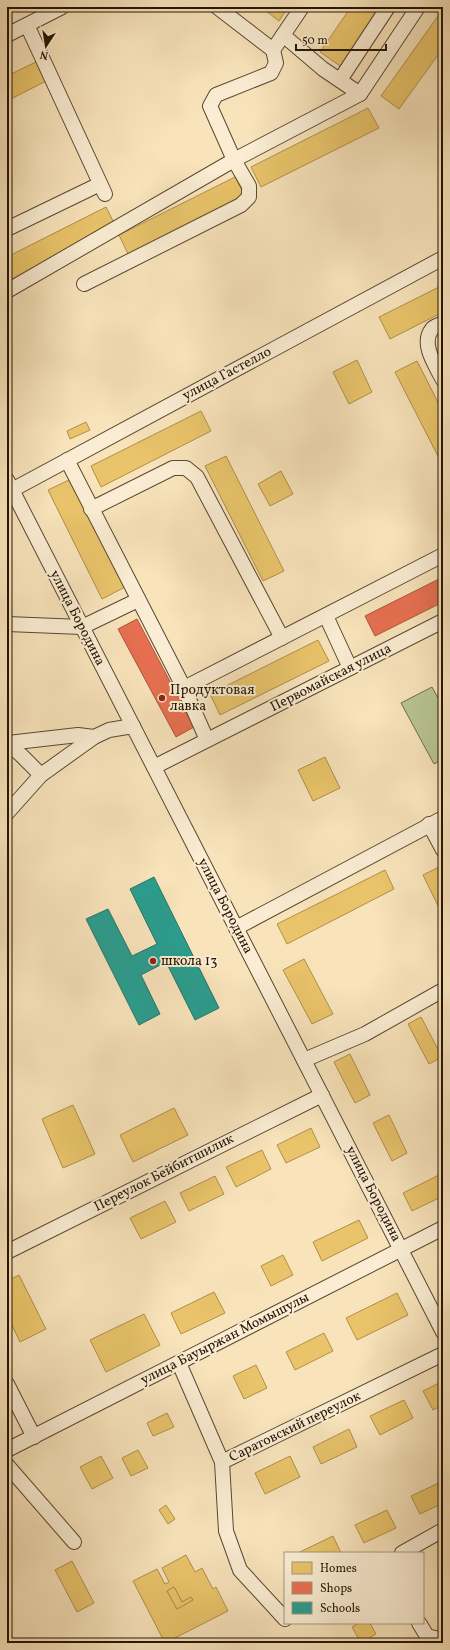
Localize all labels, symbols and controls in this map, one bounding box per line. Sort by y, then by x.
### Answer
north arrow [26,26,66,66]
scale bar [296,26,386,52]
text: 50 m [302,33,328,49]
text: N [39,46,50,62]
street label: улица Гастелло [179,342,275,406]
street label: улица Бородина [45,567,109,669]
street label: Первомайская улица [267,639,395,717]
place label: Продуктовая лавка [170,681,255,716]
marker: Продуктовая лавка [157,693,167,703]
street label: улица Бородина [193,855,257,957]
place label: школа 13 [161,952,217,971]
marker: школа 13 [148,956,158,966]
street label: Переулок Бейбитшилик [91,1129,238,1217]
street label: улица Бородина [341,1143,405,1245]
street label: улица Бауыржан Момышулы [137,1288,313,1390]
street label: Саратовский переулок [226,1387,364,1467]
legend [284,1552,424,1624]
text: Homes [320,1561,357,1577]
text: Shops [320,1581,352,1597]
text: Schools [320,1601,360,1617]

